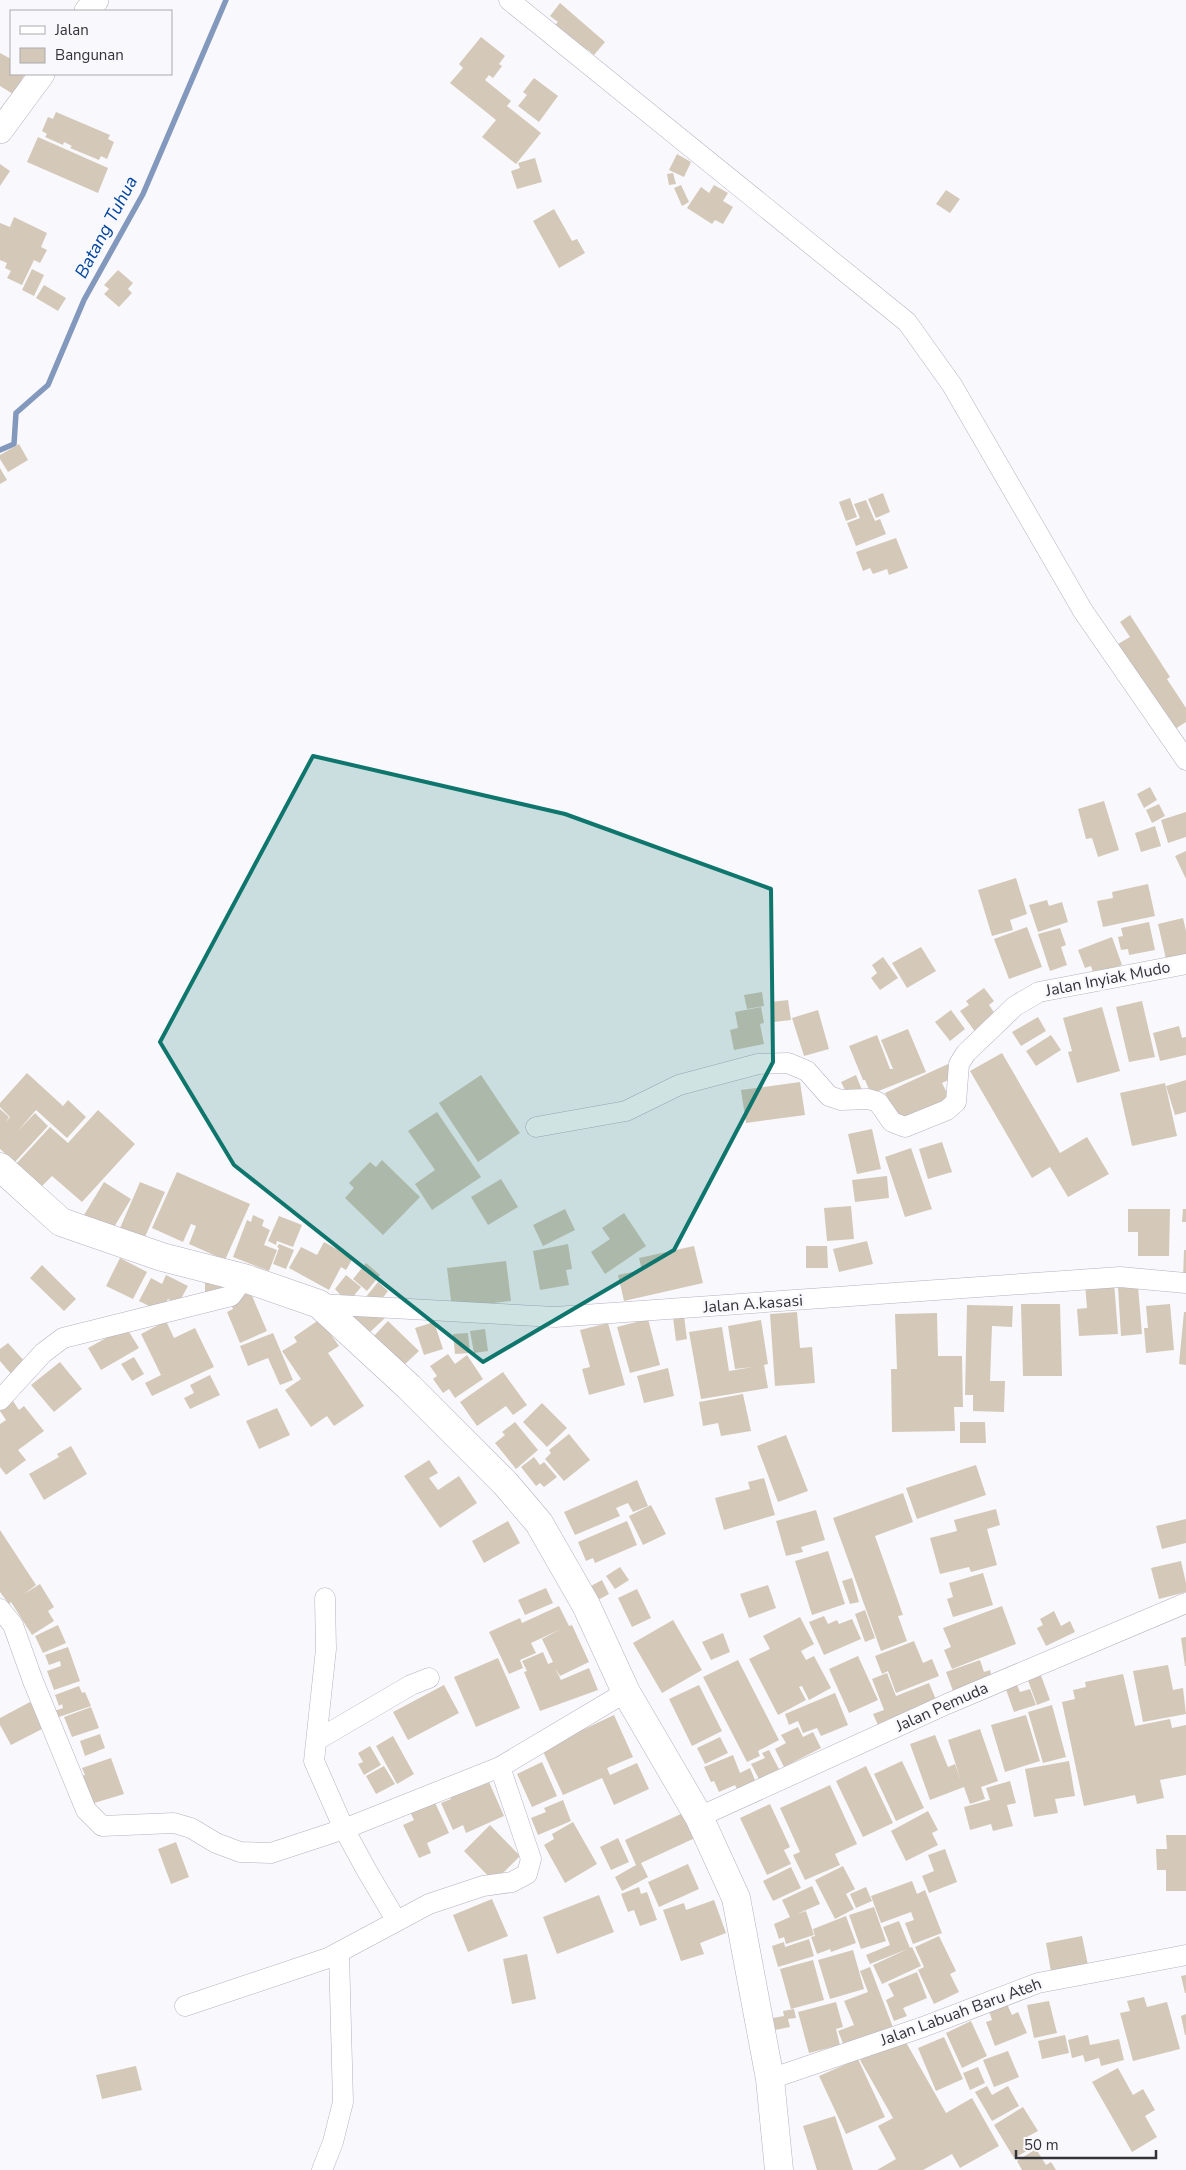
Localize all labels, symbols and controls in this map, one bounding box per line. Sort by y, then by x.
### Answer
legend [10,10,172,75]
text: Jalan [54,20,89,40]
text: Bangunan [55,45,124,65]
water label: Batang Tuhua [69,172,143,282]
street label: Jalan Inyiak Mudo [1043,956,1172,1002]
street label: Jalan A.kasasi [702,1290,803,1319]
street label: Jalan Pemuda [891,1677,992,1738]
street label: Jalan Labuah Baru Ateh [876,1973,1045,2052]
scale bar [1016,2128,1156,2160]
text: 50 m [1024,2135,1059,2155]

